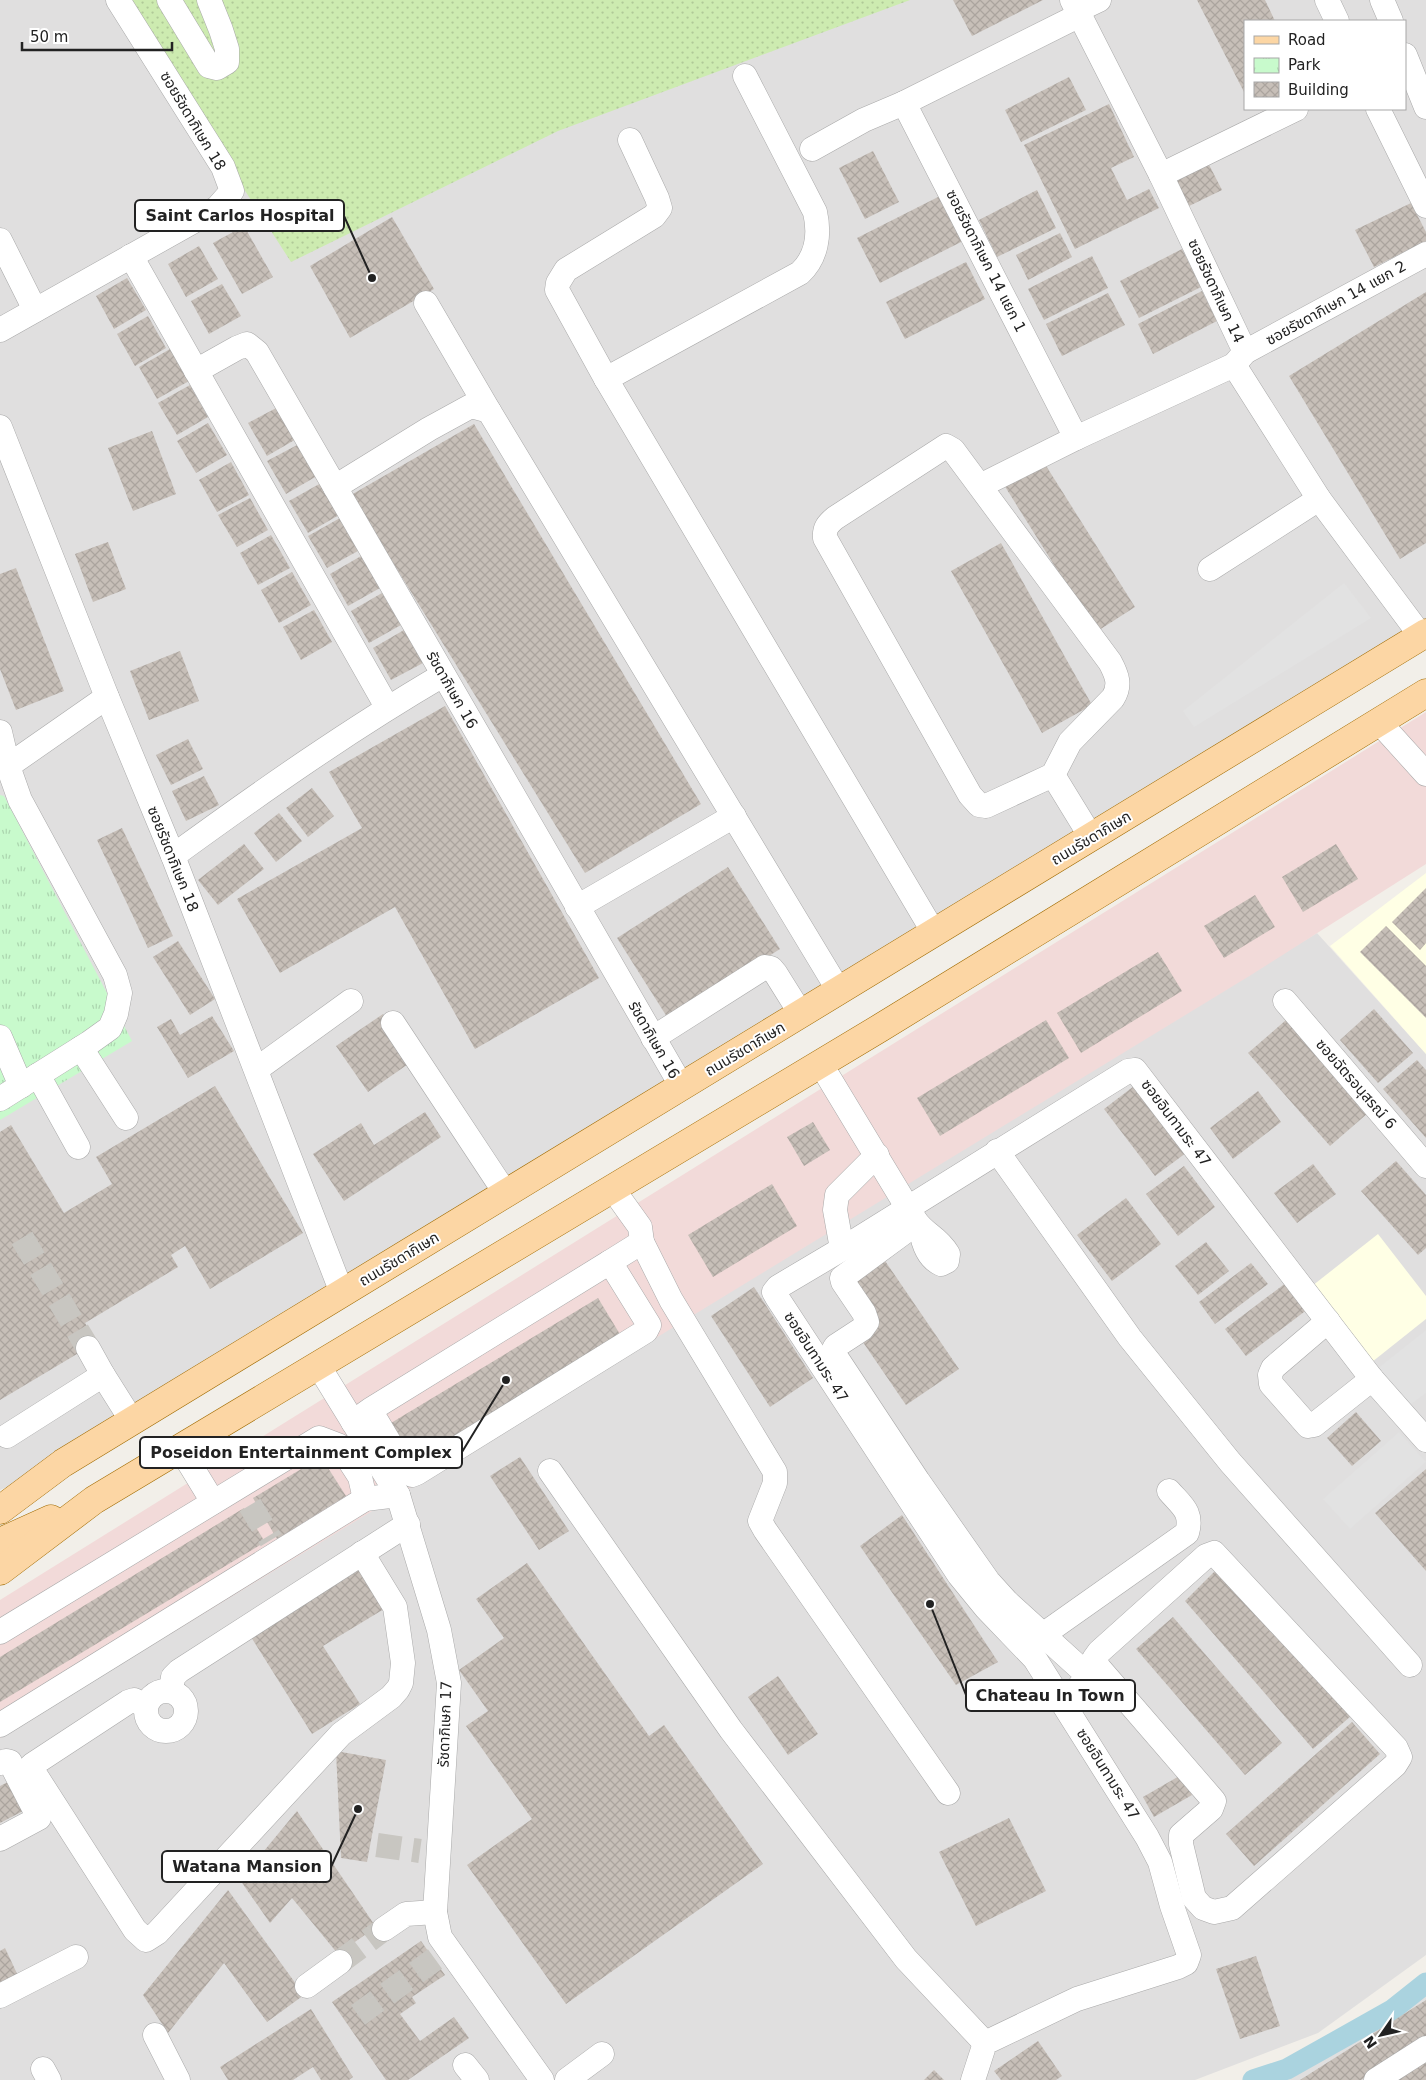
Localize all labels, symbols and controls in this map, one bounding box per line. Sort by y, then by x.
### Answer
scale bar [22,20,172,52]
legend [1244,20,1406,110]
text: 50 m [30,28,68,46]
text: Road [1288,31,1326,49]
text: Park [1288,56,1321,74]
street label: ซอยรัชดาภิเษก 18 [156,68,230,174]
text: Building [1288,81,1349,99]
street label: ซอยรัชดาภิเษก 14 แยก 1 [942,187,1030,335]
callout: Saint Carlos Hospital [135,200,344,231]
text: Saint Carlos Hospital [145,206,335,225]
street label: ซอยรัชดาภิเษก 14 [1184,236,1248,346]
street label: ซอยรัชดาภิเษก 14 แยก 2 [1263,257,1409,349]
street label: รัชดาภิเษก 16 [423,648,481,732]
street label: ซอยรัชดาภิเษก 18 [144,803,202,915]
street label: ถนนรัชดาภิเษก [1048,807,1134,869]
street label: รัชดาภิเษก 16 [625,998,683,1082]
street label: ถนนรัชดาภิเษก [702,1018,788,1080]
street label: ซอยฉัตรอนุสรณ์ 6 [1312,1035,1400,1133]
street label: ซอยอินทามระ 47 [1137,1076,1215,1170]
street label: ถนนรัชดาภิเษก [356,1228,442,1290]
street label: ซอยอินทามระ 47 [780,1308,852,1406]
callout: Poseidon Entertainment Complex [140,1437,462,1468]
text: Poseidon Entertainment Complex [150,1443,453,1462]
street label: รัชดาภิเษก 17 [434,1680,456,1768]
callout: Chateau In Town [966,1680,1135,1711]
text: Chateau In Town [975,1686,1125,1705]
street label: ซอยอินทามระ 47 [1073,1725,1143,1823]
callout: Watana Mansion [162,1851,331,1882]
text: Watana Mansion [172,1857,322,1876]
north arrow [1356,2010,1406,2060]
text: N [1360,2033,1380,2052]

